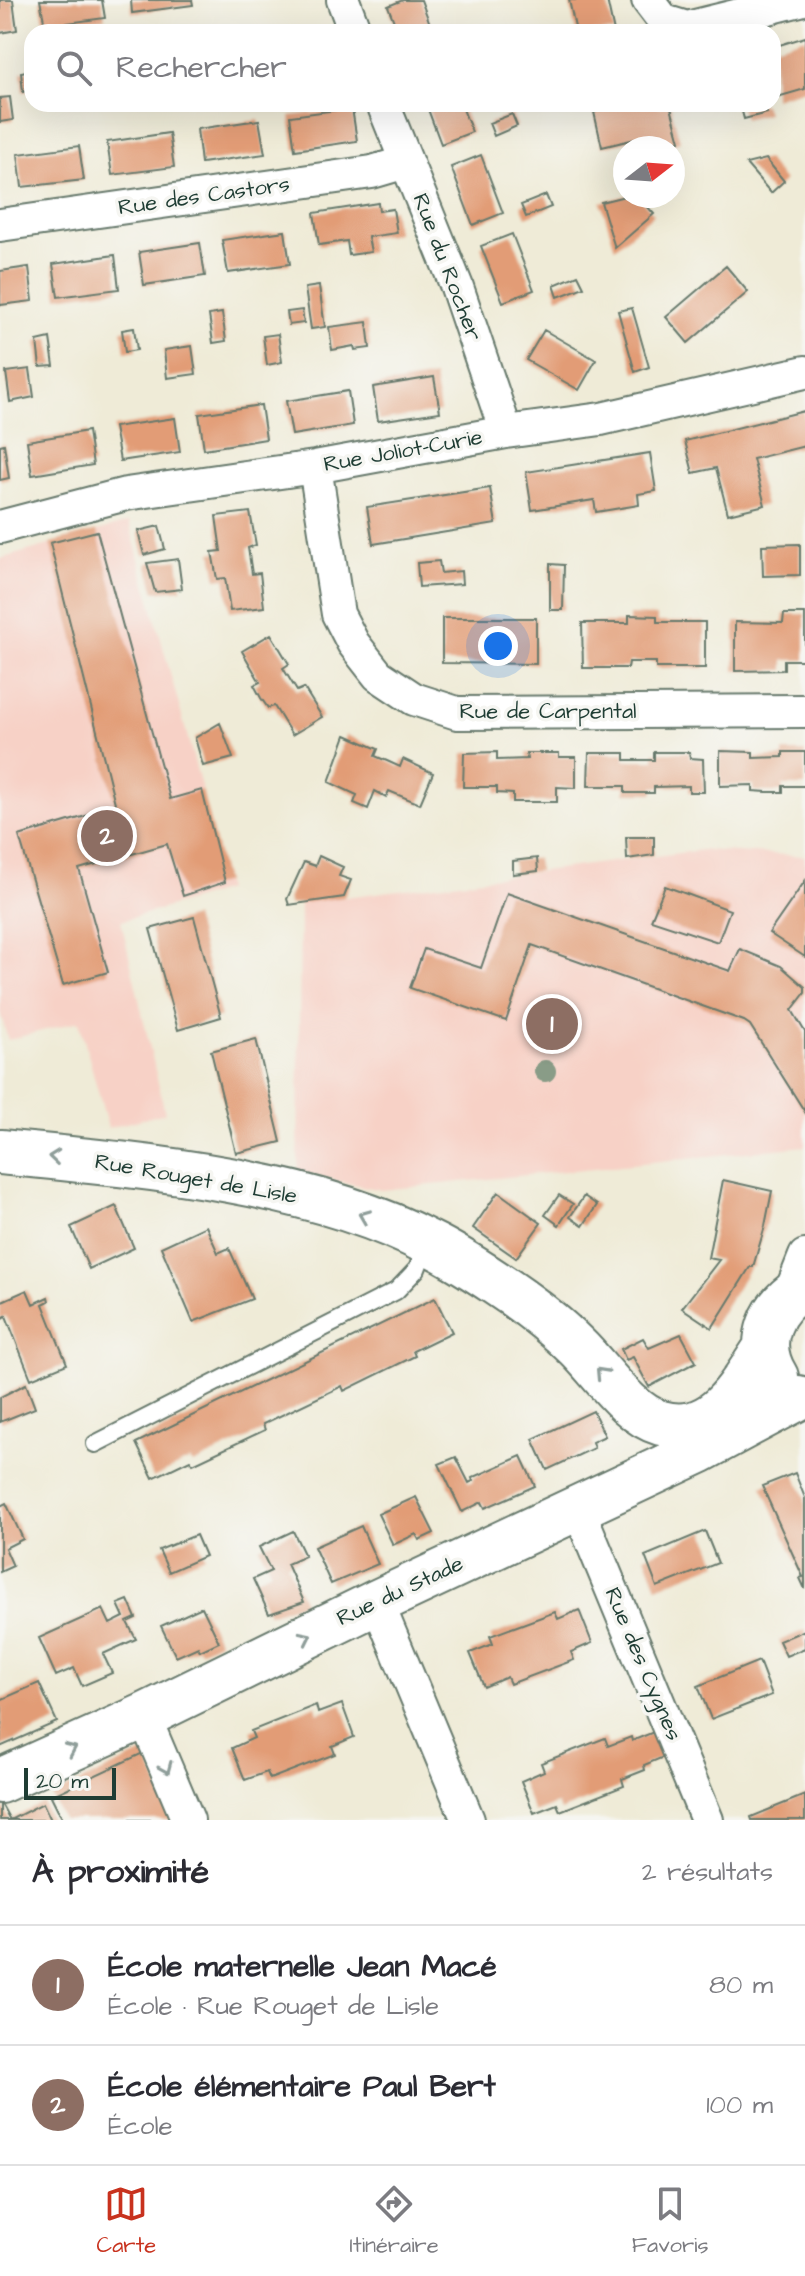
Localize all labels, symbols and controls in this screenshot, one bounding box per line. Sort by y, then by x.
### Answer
search box [24,24,781,112]
icon: search [52,46,96,90]
text: Rechercher [116,47,287,89]
north arrow [613,136,685,208]
street label: Rue des Castors [116,169,292,223]
street label: Rue du Rocher [405,189,489,345]
street label: Rue Joliot-Curie [321,422,485,480]
your location [478,626,518,666]
street label: Rue de Carpental [459,696,637,727]
pin: 2 [81,806,133,866]
pin: 1 [526,994,578,1054]
street label: Rue Rouget de Lisle [92,1146,300,1213]
one-way arrow [47,1148,60,1165]
one-way arrow [358,1209,372,1226]
one-way arrow [596,1368,611,1382]
street label: Rue du Stade [332,1548,468,1634]
street label: Rue des Cygnes [596,1583,689,1746]
one-way arrow [297,1631,312,1646]
one-way arrow [63,1742,77,1758]
one-way arrow [156,1760,172,1774]
scale bar [24,1764,116,1800]
text: 20 m [36,1766,88,1797]
text: À proximité [32,1848,209,1896]
text: 2 résultats [642,1854,773,1890]
text: École maternelle Jean Macé [108,1946,497,1988]
text: 1 [56,1967,60,2003]
text: 80 m [709,1967,773,2003]
text: École · Rue Rouget de Lisle [108,1988,439,2024]
text: École élémentaire Paul Bert [108,2066,496,2108]
text: 2 [51,2087,65,2123]
text: 100 m [706,2087,773,2123]
text: École [108,2108,173,2144]
tab: Carte [97,2182,156,2261]
tab: Itinéraire [349,2182,439,2261]
tab: Favoris [632,2182,708,2261]

